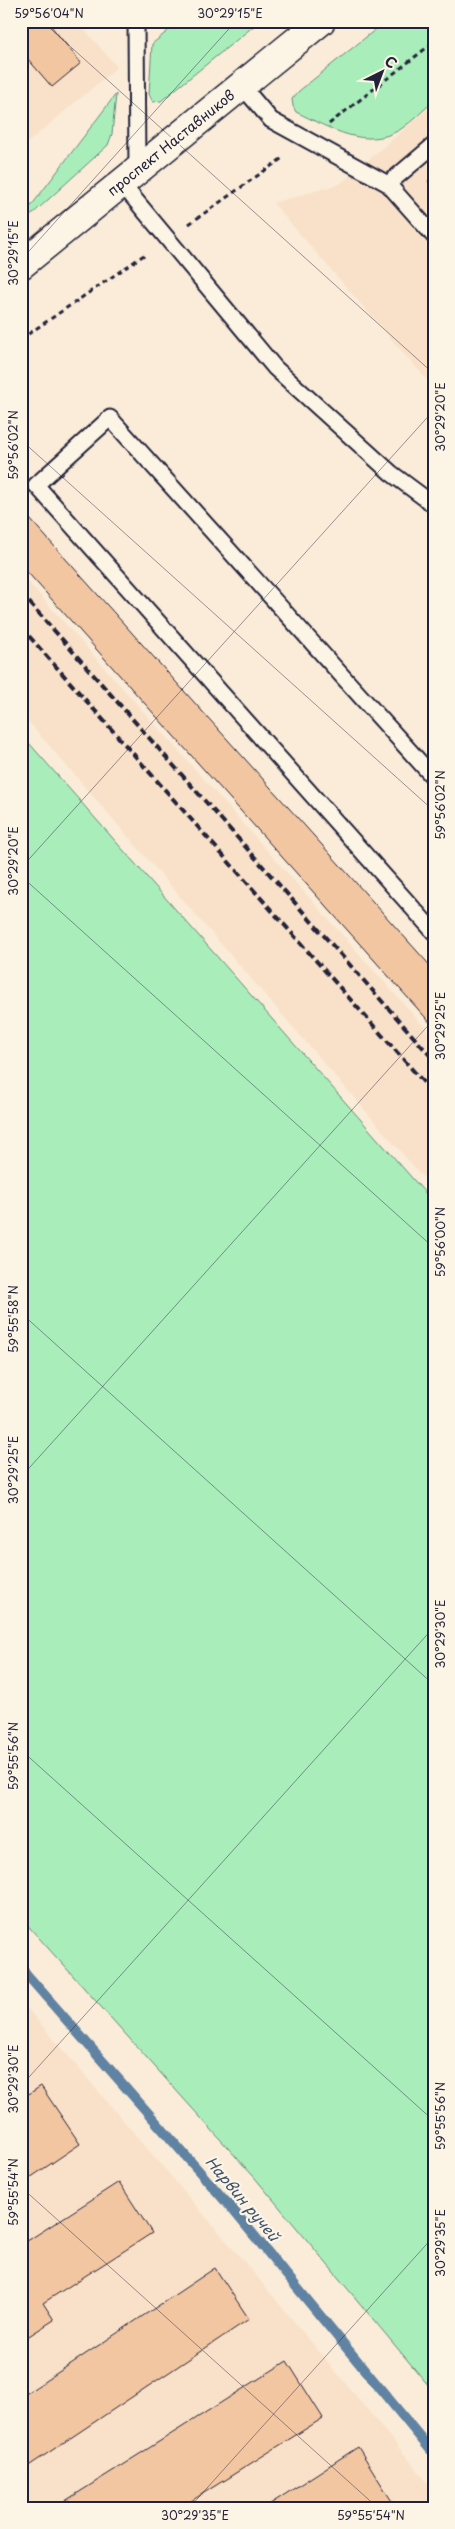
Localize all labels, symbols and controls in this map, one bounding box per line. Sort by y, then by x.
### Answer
text: 59°56'04"N [14,4,84,22]
text: 30°29'15"E [197,4,263,22]
north arrow [358,48,408,98]
text: С [380,51,402,73]
street label: проспект Наставников [102,84,239,201]
text: 30°29'15"E [4,220,22,286]
text: 30°29'20"E [431,382,449,452]
text: 59°56'02"N [4,410,22,480]
text: 59°56'02"N [431,770,449,840]
text: 30°29'20"E [4,826,22,896]
text: 30°29'25"E [431,992,449,1060]
text: 59°56'00"N [431,1207,449,1277]
text: 59°55'58"N [4,1285,22,1353]
text: 30°29'25"E [4,1436,22,1504]
text: 30°29'30"E [431,1599,449,1669]
text: 59°55'56"N [4,1722,22,1790]
text: 30°29'30"E [4,2044,22,2114]
text: 59°55'56"N [431,2082,449,2150]
water label: Нарвин ручей [201,2150,287,2247]
text: 59°55'54"N [4,2158,22,2226]
text: 30°29'35"E [431,2209,449,2277]
text: 30°29'35"E [161,2506,229,2524]
text: 59°55'54"N [337,2506,405,2524]

